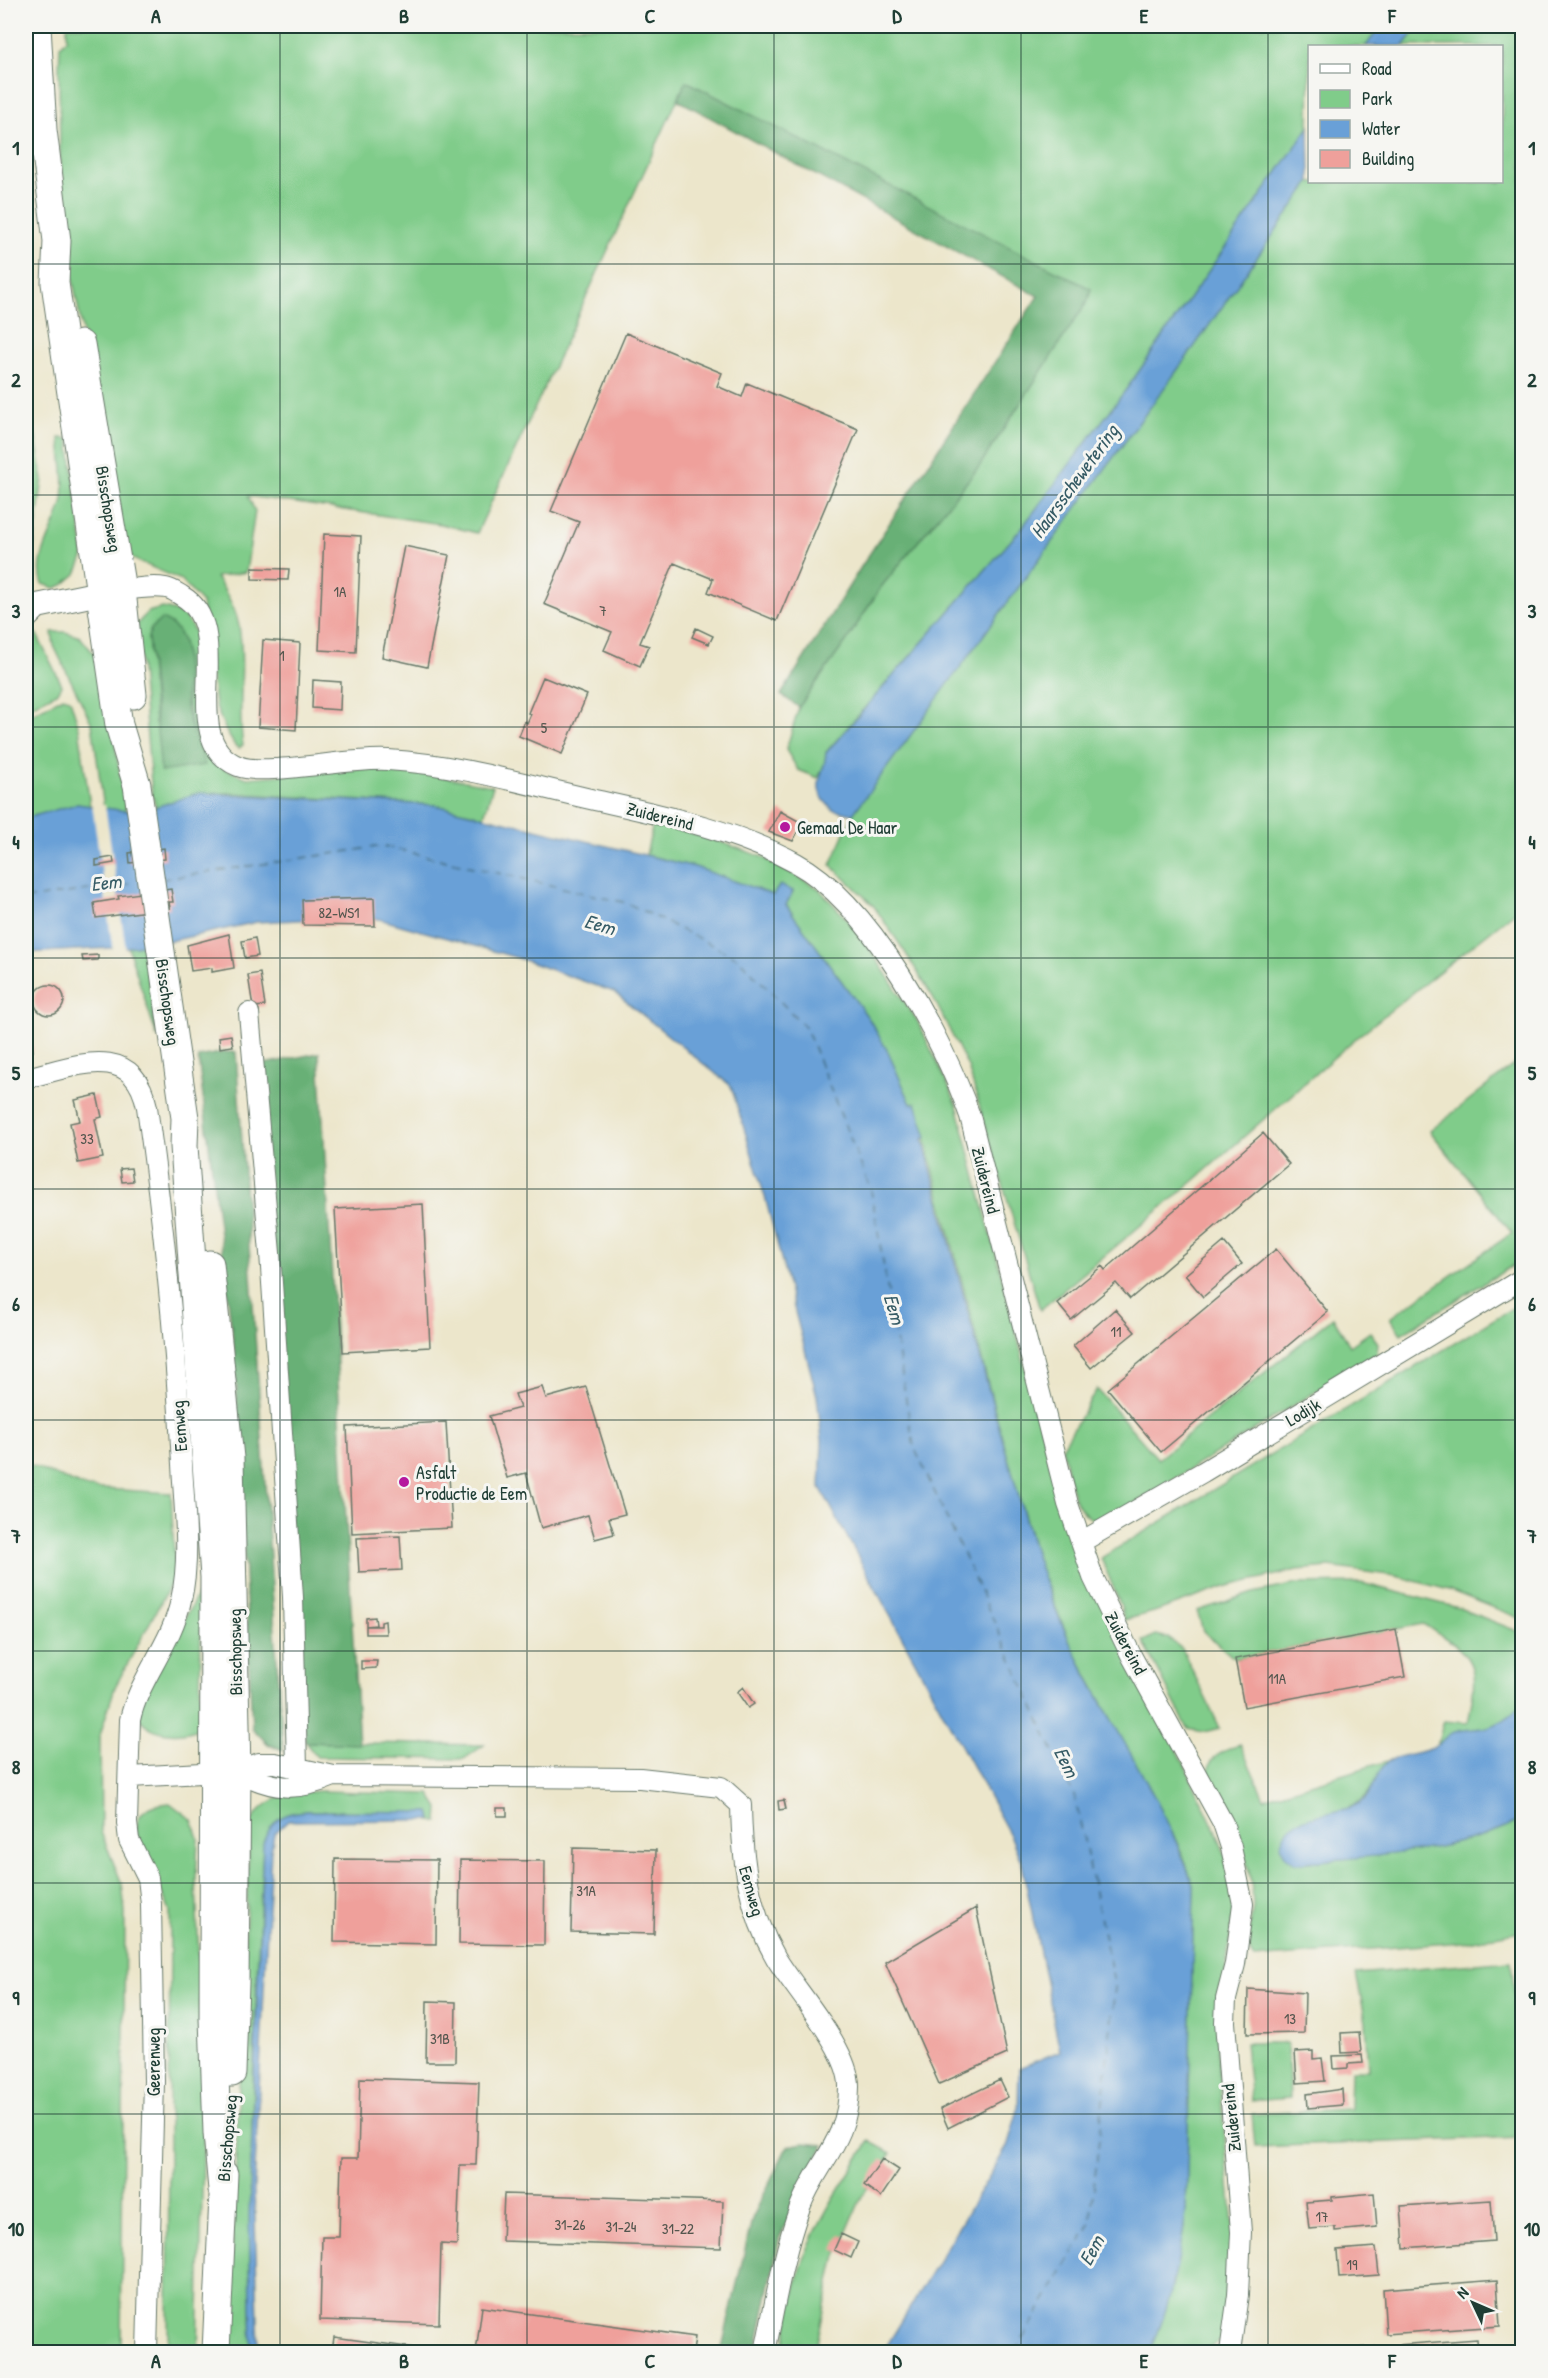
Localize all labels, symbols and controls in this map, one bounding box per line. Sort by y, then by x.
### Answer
text: A [151,2,161,29]
text: B [399,2,409,29]
text: C [645,2,656,29]
text: D [892,2,902,29]
text: E [1140,2,1149,29]
text: F [1387,2,1397,29]
legend [1308,45,1503,183]
text: Road [1362,56,1392,81]
text: Park [1362,86,1393,111]
text: Water [1362,116,1400,141]
text: 1 [12,134,20,161]
text: 1 [1528,134,1536,161]
text: Building [1362,146,1414,171]
text: 2 [11,366,21,393]
text: 2 [1527,366,1537,393]
water label: Haarsschewetering [1024,418,1126,544]
street label: Bisschopsweg [90,464,128,554]
house number: 1A [334,581,347,602]
text: 3 [12,597,21,624]
text: 3 [1528,597,1537,624]
house number: 7 [599,600,607,621]
house number: 1 [279,645,285,666]
house number: 5 [541,717,548,738]
street label: Zuidereind [624,796,696,836]
place label: Gemaal De Haar [797,815,897,840]
marker: Gemaal De Haar [778,820,792,834]
text: 4 [12,828,20,855]
text: 4 [1528,828,1536,855]
water label: Eem [89,867,124,897]
house number: 82-WS1 [318,902,360,923]
water label: Eem [582,907,620,942]
street label: Bisschopsweg [150,957,186,1047]
text: 5 [12,1059,21,1086]
text: 5 [1528,1059,1537,1086]
house number: 33 [80,1128,94,1149]
street label: Zuidereind [966,1144,1006,1216]
text: 6 [12,1290,20,1317]
text: 6 [1528,1290,1536,1317]
water label: Eem [878,1291,913,1329]
house number: 11 [1111,1321,1121,1342]
street label: Lodijk [1281,1392,1326,1432]
street label: Eemweg [165,1400,193,1452]
place label: Asfalt Productie de Eem [416,1460,527,1506]
marker: Asfalt Productie de Eem [397,1475,411,1489]
text: 7 [10,1522,21,1549]
text: 7 [1526,1522,1537,1549]
street label: Zuidereind [1099,1607,1153,1679]
street label: Bisschopsweg [222,1608,248,1696]
house number: 11A [1268,1668,1287,1689]
water label: Eem [1048,1742,1086,1783]
text: 8 [12,1753,21,1780]
text: 8 [1528,1753,1537,1780]
street label: Eemweg [733,1863,771,1919]
house number: 31A [576,1880,596,1901]
text: 9 [12,1984,20,2011]
text: 9 [1528,1984,1536,2011]
house number: 13 [1284,2008,1296,2029]
street label: Geerenweg [141,2028,166,2096]
house number: 31B [430,2028,450,2049]
street label: Zuidereind [1215,2083,1247,2153]
street label: Bisschopsweg [211,2094,243,2182]
house number: 17 [1316,2206,1328,2227]
house number: 31-26 [554,2214,586,2235]
text: 10 [8,2215,24,2242]
text: 10 [1524,2215,1540,2242]
house number: 31-24 [606,2216,637,2237]
house number: 31-22 [662,2218,694,2239]
water label: Eem [1072,2229,1111,2270]
house number: 19 [1347,2254,1358,2275]
north arrow [1443,2273,1503,2333]
text: N [1451,2282,1473,2303]
text: A [151,2347,161,2374]
text: B [399,2347,409,2374]
text: C [645,2347,656,2374]
text: D [892,2347,902,2374]
text: E [1140,2347,1149,2374]
text: F [1387,2347,1397,2374]

